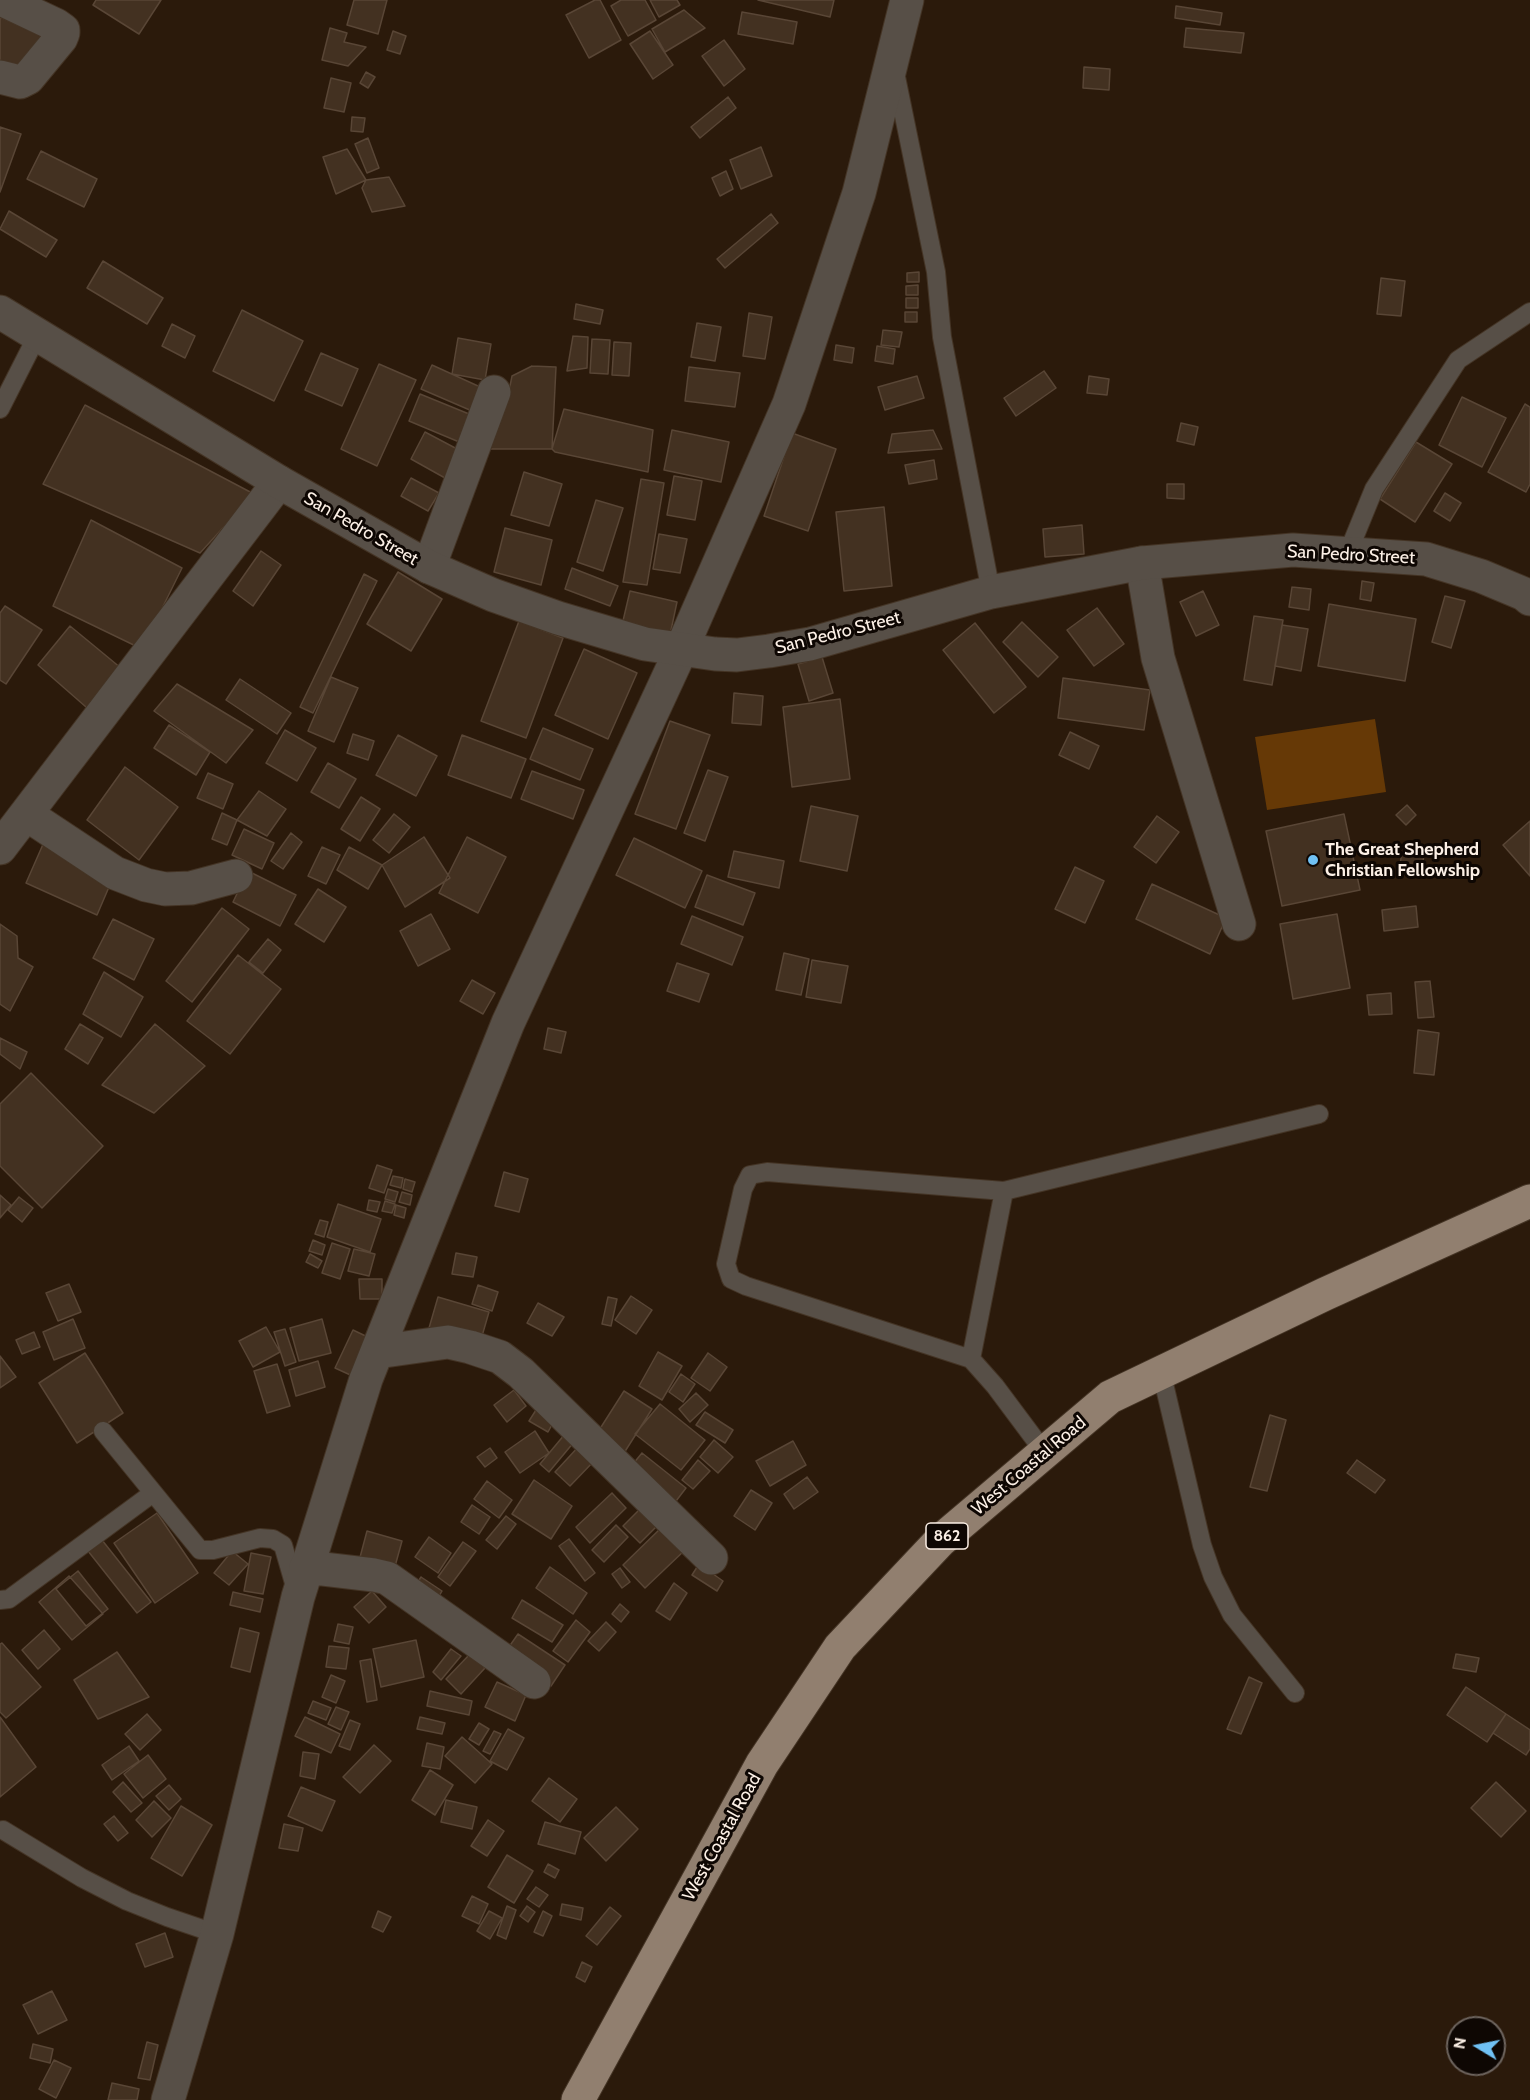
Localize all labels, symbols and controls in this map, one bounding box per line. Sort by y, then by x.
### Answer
street label: San Pedro Street [300,488,422,570]
street label: San Pedro Street [1286,541,1416,569]
street label: San Pedro Street [773,607,903,659]
place label: The Great Shepherd Christian Fellowship [1325,839,1480,882]
marker: The Great Shepherd Christian Fellowship [1306,853,1320,867]
street label: West Coastal Road [968,1412,1090,1520]
road number: 862 [926,1523,968,1549]
street label: West Coastal Road [678,1770,766,1904]
north arrow [1446,2016,1506,2076]
text: N [1449,2036,1470,2050]

